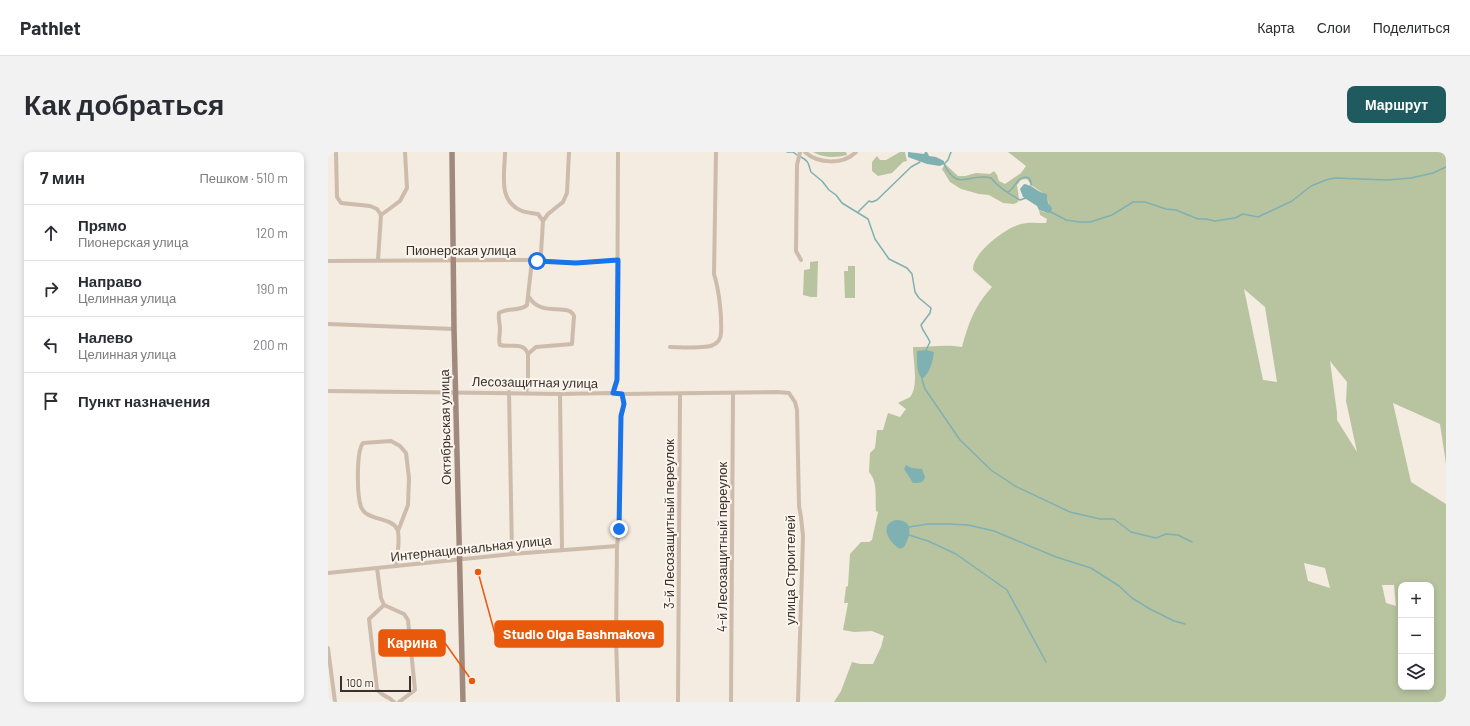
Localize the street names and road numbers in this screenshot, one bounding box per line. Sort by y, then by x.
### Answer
street label: Пионерская улица [406,242,517,258]
street label: Октябрьская улица [436,368,454,485]
street label: Лесозащитная улица [472,373,599,391]
street label: 3-й Лесозащитный переулок [661,439,677,609]
street label: 4-й Лесозащитный переулок [714,461,730,632]
street label: улица Строителей [782,515,798,625]
street label: Интернациональная улица [390,532,553,564]

